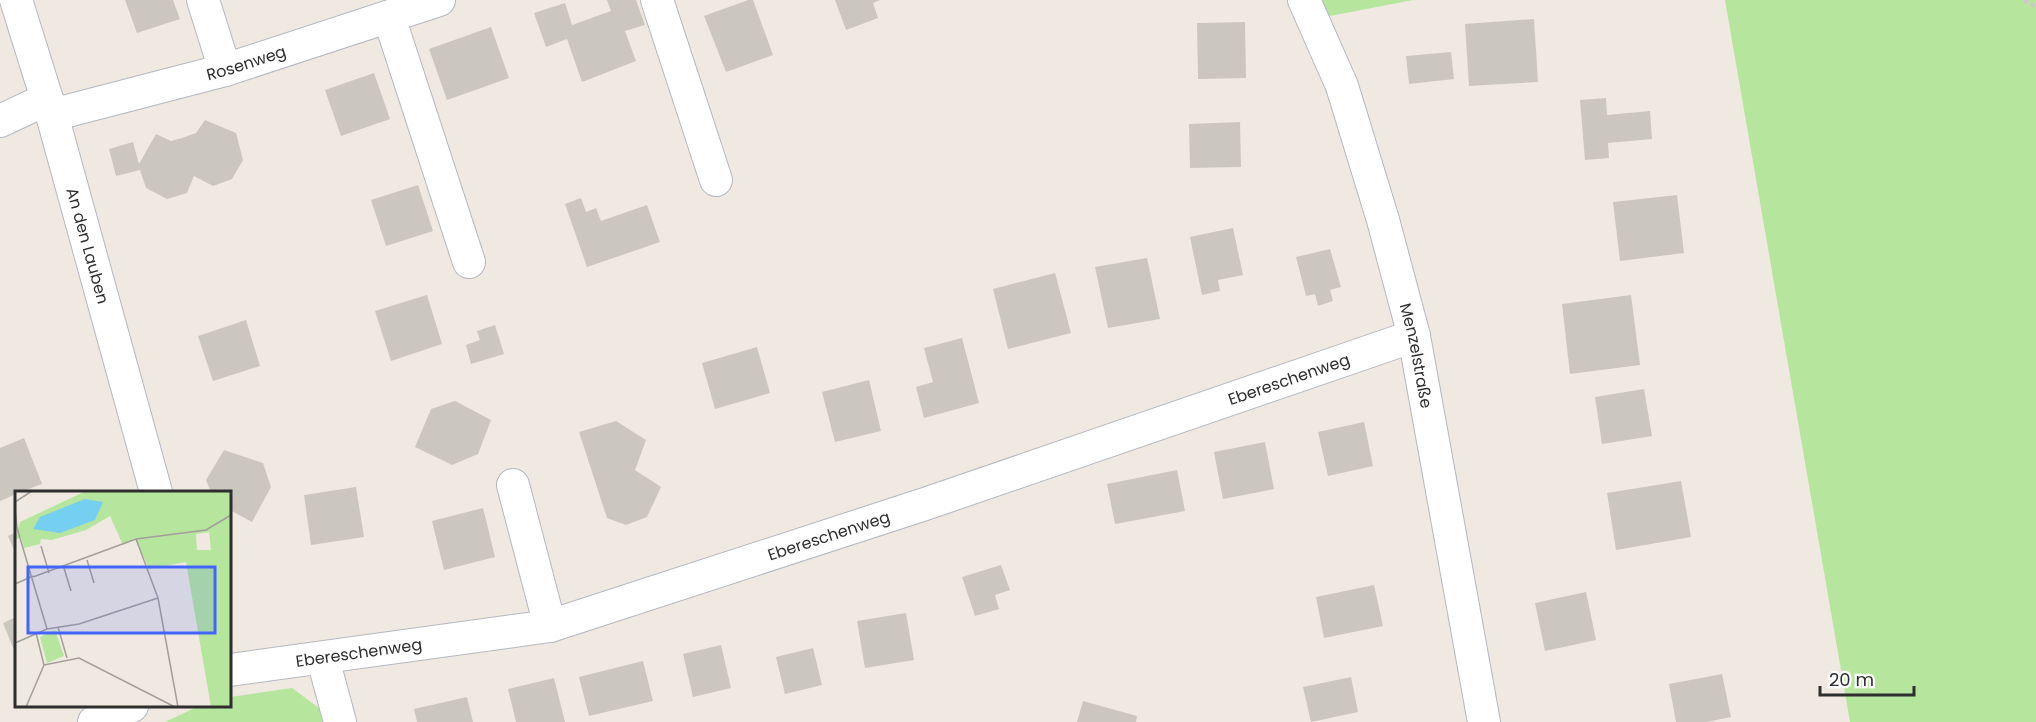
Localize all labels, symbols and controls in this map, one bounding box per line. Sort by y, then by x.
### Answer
street label: Rosenweg [204,39,289,86]
street label: An den Lauben [61,185,115,306]
street label: Menzelstraße [1394,300,1438,410]
street label: Ebereschenweg [1225,347,1353,411]
inset map [15,491,231,707]
street label: Ebereschenweg [765,505,893,566]
street label: Ebereschenweg [294,632,423,672]
scale bar [1820,659,1914,697]
text: 20 m [1829,667,1874,692]

